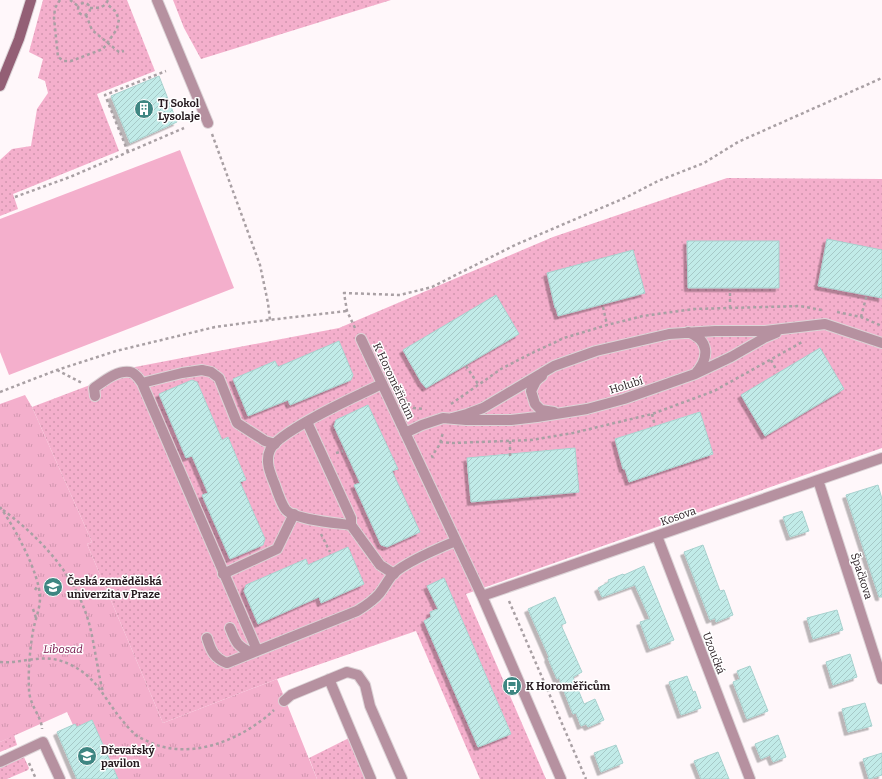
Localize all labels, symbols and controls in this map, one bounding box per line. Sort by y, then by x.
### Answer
place label: TJ Sokol Lysolaje [158,97,200,123]
building icon: TJ Sokol Lysolaje [133,98,155,120]
street label: K Horoměřicům [370,341,417,422]
street label: Holubí [608,374,645,397]
street label: Kosova [659,504,698,529]
street label: Špačkova [848,551,876,601]
place label: Česká zemědělská univerzita v Praze [67,574,163,601]
school or university icon: Česká zemědělská univerzita v Praze [42,576,64,598]
street label: Uzoučká [700,630,727,676]
park label: Libosad [43,643,83,656]
bus stop icon: K Horoměřicům [501,675,523,697]
place label: K Horoměřicům [526,680,611,693]
place label: Dřevařský pavilon [101,744,155,770]
school or university icon: Dřevařský pavilon [76,745,98,767]

